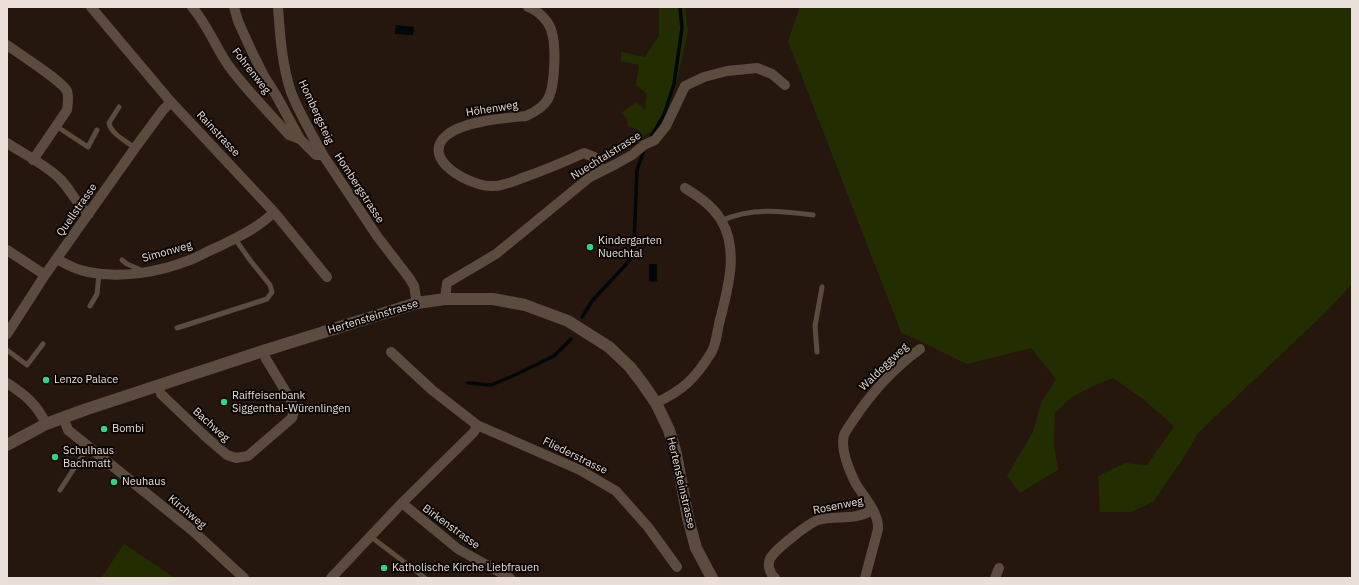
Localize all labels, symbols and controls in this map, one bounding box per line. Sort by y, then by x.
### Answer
street label: Fohrenweg [229,45,273,97]
street label: Hombergsteig [295,78,337,146]
street label: Höhenweg [465,98,519,120]
street label: Rainstrasse [194,108,242,160]
street label: Nuechtalstrasse [568,129,644,183]
street label: Hombergstrasse [331,150,387,226]
street label: Quellstrasse [54,181,100,239]
place label: Kindergarten Nuechtal [598,234,662,260]
street label: Simonweg [141,239,193,265]
marker: Kindergarten Nuechtal [585,242,595,252]
street label: Hertensteinstrasse [326,297,420,337]
street label: Waldeggweg [857,340,911,394]
place label: Lenzo Palace [54,373,118,387]
marker: Lenzo Palace [41,375,51,385]
place label: Raiffeisenbank Siggenthal-Würenlingen [232,389,350,415]
marker: Raiffeisenbank Siggenthal-Würenlingen [219,397,229,407]
street label: Bachweg [190,405,232,445]
place label: Bombi [112,422,144,436]
marker: Bombi [99,424,109,434]
street label: Fliederstrasse [541,435,609,477]
street label: Hertensteinstrasse [664,436,698,530]
place label: Schulhaus Bachmatt [63,444,114,470]
marker: Schulhaus Bachmatt [50,452,60,462]
place label: Neuhaus [122,475,166,489]
marker: Neuhaus [109,477,119,487]
street label: Kirchweg [165,492,209,532]
street label: Rosenweg [812,495,864,517]
street label: Birkenstrasse [420,502,482,552]
place label: Katholische Kirche Liebfrauen [392,561,539,575]
marker: Katholische Kirche Liebfrauen [379,563,389,573]

